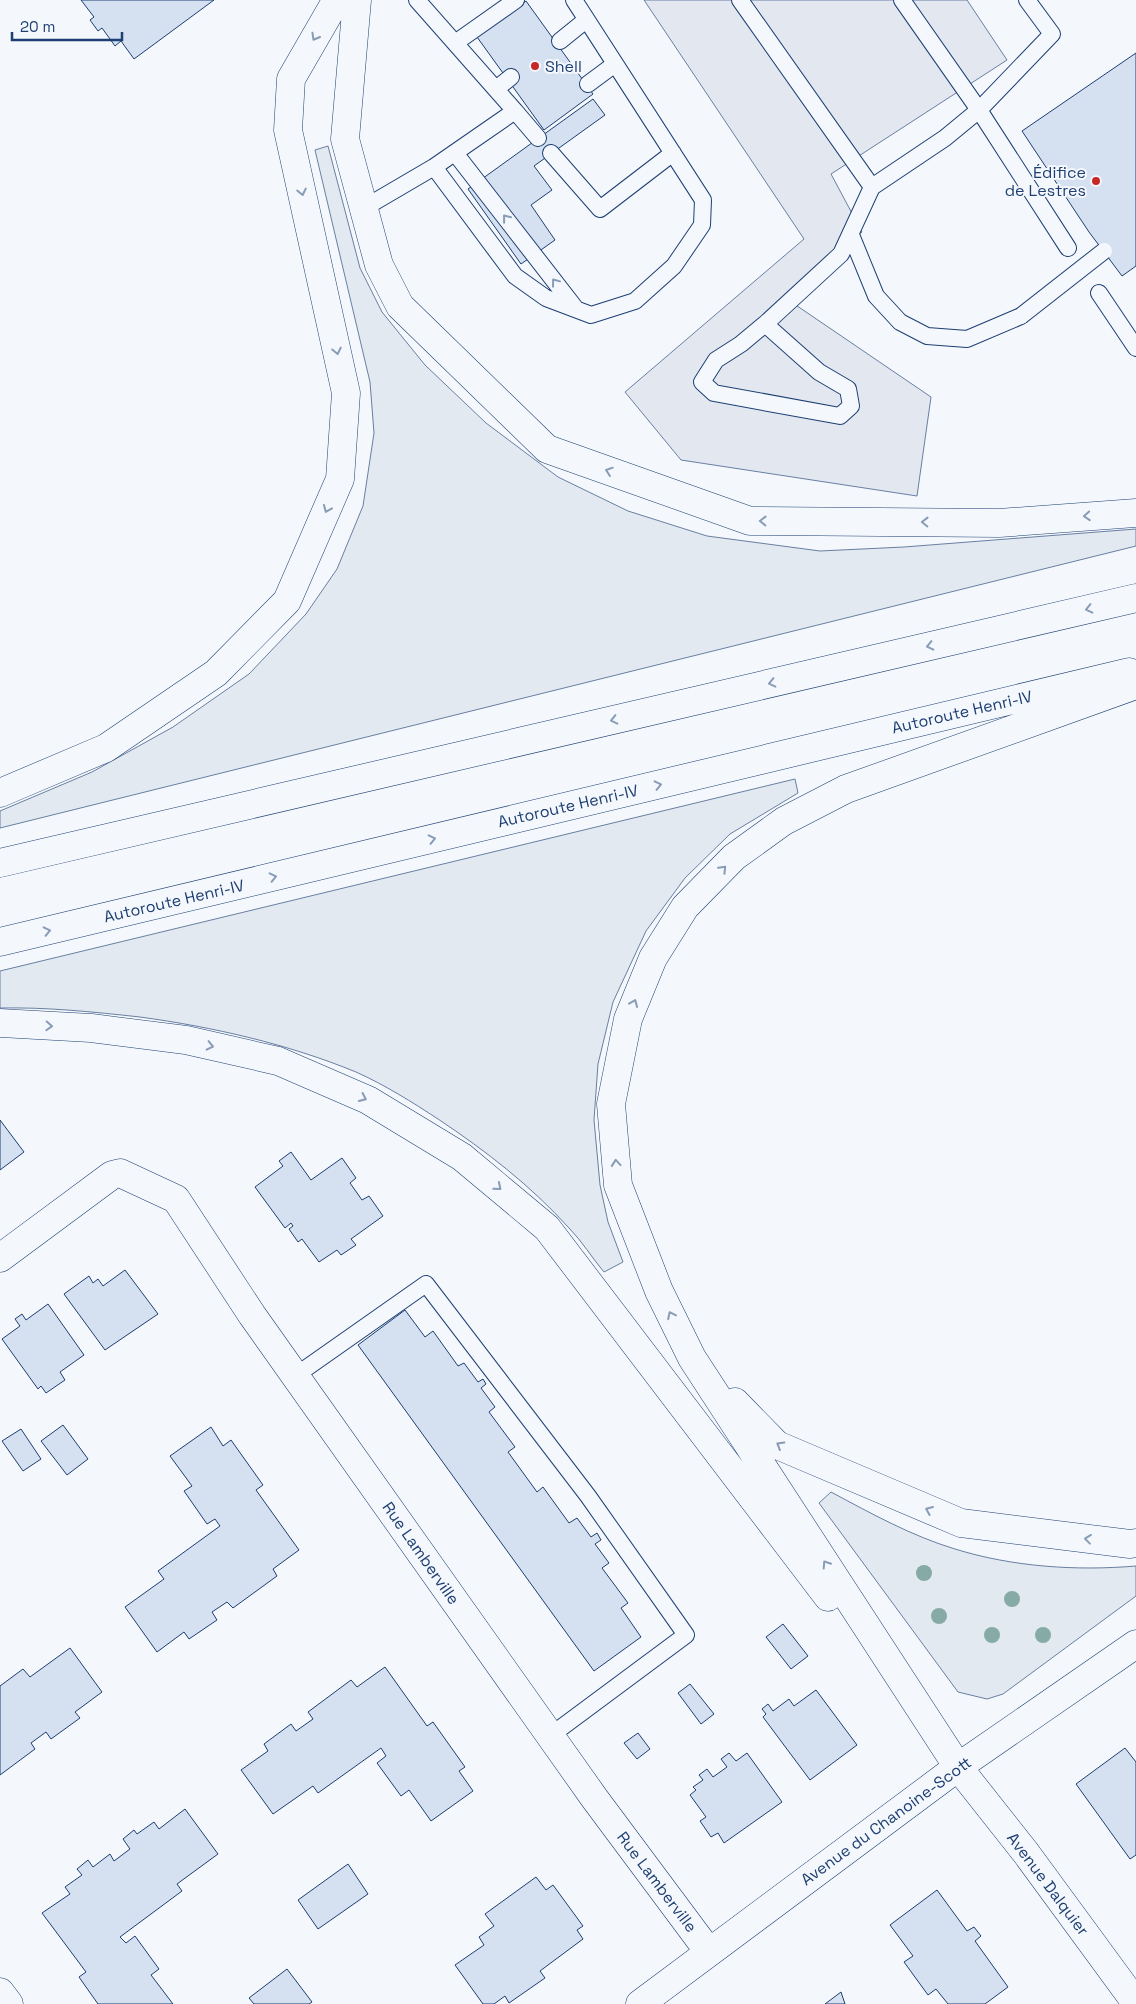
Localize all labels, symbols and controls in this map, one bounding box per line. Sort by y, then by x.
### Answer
scale bar [12,10,122,42]
text: 20 m [20,17,55,36]
one-way arrow [312,32,322,41]
place label: Shell [545,56,582,77]
marker: Shell [529,60,541,72]
place label: Édifice de Lestres [1005,162,1086,201]
marker: Édifice de Lestres [1090,175,1102,187]
one-way arrow [296,188,307,197]
one-way arrow [503,214,512,224]
one-way arrow [553,279,561,288]
one-way arrow [331,346,342,355]
one-way arrow [605,466,613,476]
one-way arrow [322,504,333,513]
one-way arrow [1083,511,1091,522]
one-way arrow [758,516,766,526]
one-way arrow [921,517,929,528]
one-way arrow [1084,603,1093,614]
one-way arrow [926,640,935,651]
one-way arrow [768,677,776,688]
street label: Autoroute Henri-IV [890,686,1034,738]
one-way arrow [609,714,618,725]
street label: Autoroute Henri-IV [496,780,640,832]
one-way arrow [653,780,662,791]
one-way arrow [427,834,436,845]
one-way arrow [717,866,726,875]
one-way arrow [269,872,278,883]
street label: Autoroute Henri-IV [102,875,246,927]
one-way arrow [43,926,52,937]
one-way arrow [628,999,639,1008]
one-way arrow [45,1020,53,1031]
one-way arrow [205,1040,214,1051]
one-way arrow [358,1092,367,1103]
one-way arrow [611,1158,622,1166]
one-way arrow [492,1181,501,1190]
one-way arrow [667,1311,677,1320]
one-way arrow [776,1442,785,1452]
street label: Rue Lamberville [378,1497,464,1609]
one-way arrow [925,1505,934,1516]
one-way arrow [1083,1534,1091,1545]
one-way arrow [823,1561,833,1570]
street label: Avenue du Chanoine-Scott [796,1752,976,1890]
street label: Rue Lamberville [612,1827,702,1937]
street label: Avenue Dalquier [1002,1828,1094,1940]

